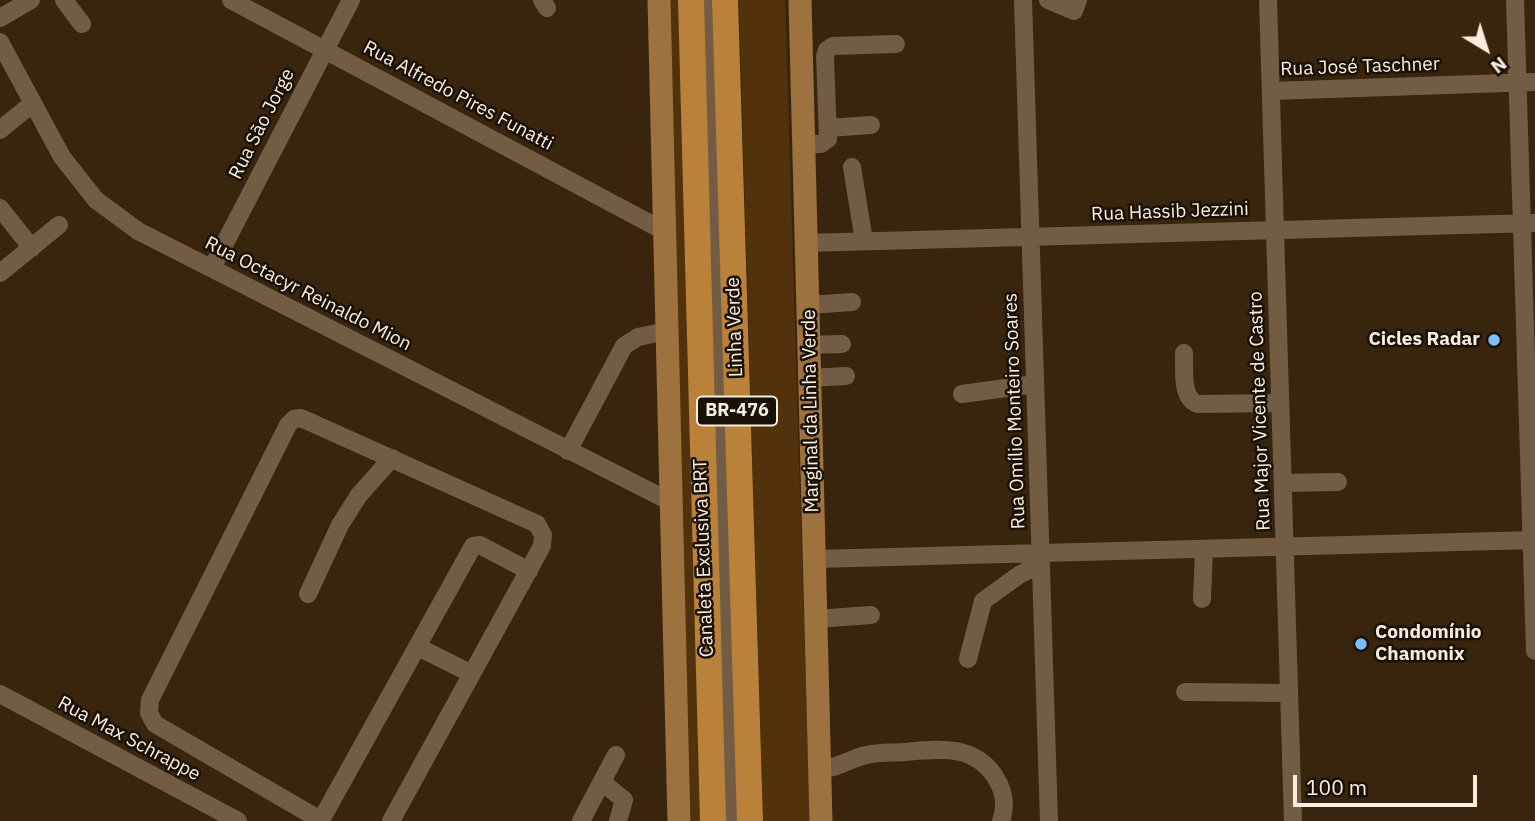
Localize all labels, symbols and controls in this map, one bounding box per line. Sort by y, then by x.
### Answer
north arrow [1451,14,1521,84]
street label: Rua Alfredo Pires Funatti [359,36,557,156]
text: N [1486,52,1512,79]
street label: Rua José Taschner [1280,53,1440,81]
street label: Rua São Jorge [224,65,300,183]
street label: Rua Hassib Jezzini [1091,198,1249,226]
street label: Rua Octacyr Reinaldo Mion [201,232,415,356]
street label: Linha Verde [722,277,748,377]
street label: Rua Major Vicente de Castro [1244,291,1276,531]
street label: Rua Omílio Monteiro Soares [999,292,1031,530]
street label: Marginal da Linha Verde [798,309,824,513]
place label: Cicles Radar [1368,329,1480,351]
marker: Cicles Radar [1486,332,1502,348]
road number: BR-476 [697,396,777,426]
street label: Canaleta Exclusiva BRT [689,458,719,658]
place label: Condomínio Chamonix [1375,622,1482,666]
marker: Condomínio Chamonix [1353,636,1369,652]
street label: Rua Max Schrappe [54,692,204,786]
scale bar [1297,762,1481,806]
text: 100 m [1306,773,1367,801]

